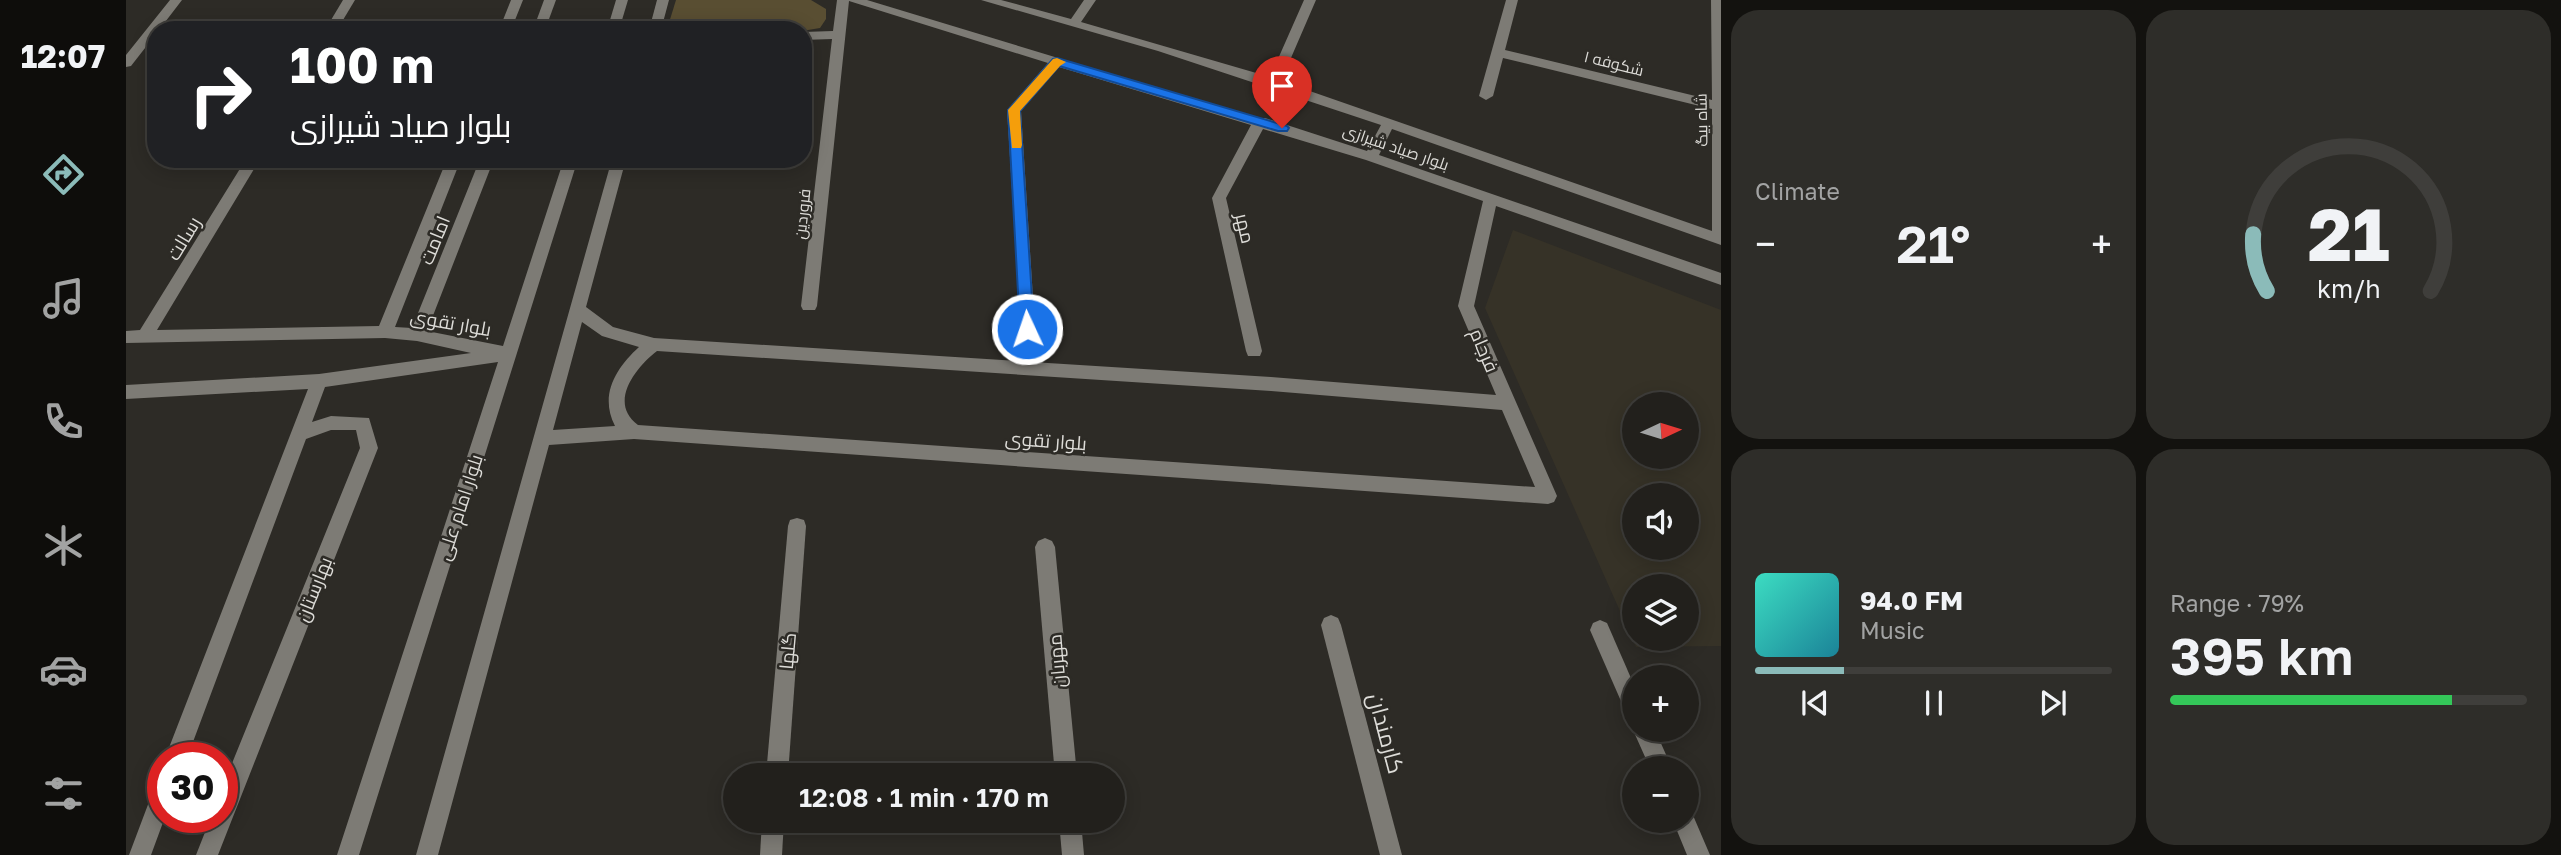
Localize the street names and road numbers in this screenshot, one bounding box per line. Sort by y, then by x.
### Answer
street label: شکوفه ۱ [1582,46,1646,80]
street label: شاه بیگ [1691,93,1711,147]
street label: بلوار صیاد شیرازی [1340,120,1452,175]
street label: فروردین [789,188,816,240]
street label: مهر [1230,210,1261,246]
street label: رسالت [161,212,206,265]
street label: امامت [414,212,454,268]
street label: بلوار تقوی [408,304,493,341]
street label: فرجام [1463,325,1504,377]
street label: بلوار تقوی [1004,426,1088,455]
street label: بلوار امام علی [431,451,490,564]
street label: بهارستان [290,553,337,625]
street label: گلها [774,632,801,670]
street label: مهربان [1042,633,1071,689]
street label: کارمندان [1362,690,1411,777]

